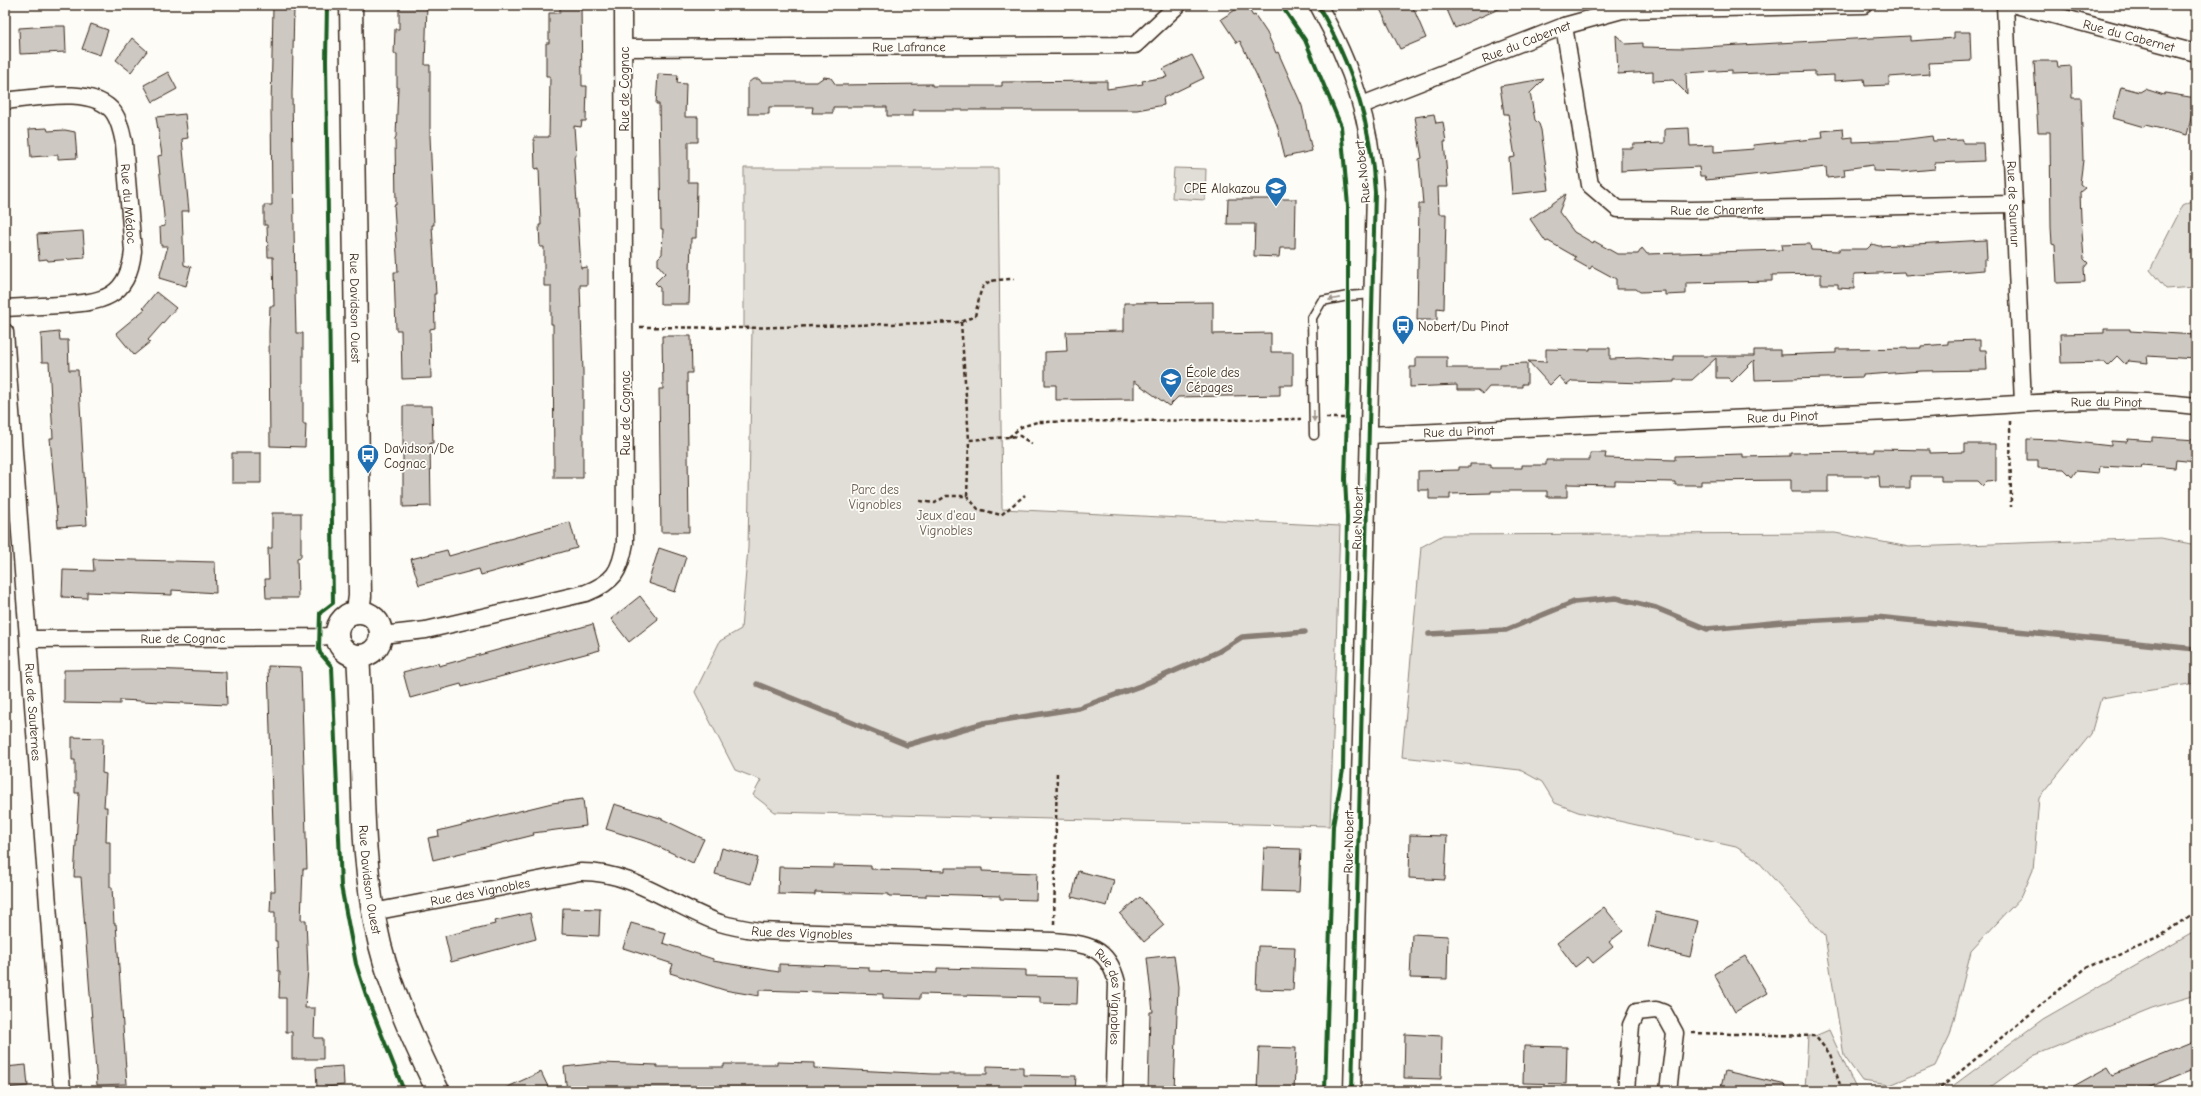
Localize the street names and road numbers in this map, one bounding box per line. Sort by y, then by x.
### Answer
street label: Rue du Cabernet [2082,16,2177,55]
street label: Rue du Cabernet [1480,17,1573,65]
street label: Rue Lafrance [872,39,946,55]
street label: Rue de Cognac [617,47,632,131]
street label: Rue Nobert [1352,139,1373,204]
street label: Rue de Saumur [2004,160,2023,248]
street label: Rue du Médoc [118,163,139,245]
street label: Rue de Charente [1670,202,1764,218]
street label: Rue Davidson Ouest [347,253,363,364]
street label: Rue de Cognac [618,371,633,455]
street label: Rue du Pinot [2070,394,2143,410]
street label: Rue du Pinot [1747,408,1820,426]
street label: Rue du Pinot [1423,422,1496,440]
street label: Rue Nobert [1349,485,1366,550]
street label: Rue de Cognac [140,631,226,646]
street label: Rue de Sauternes [22,663,44,761]
street label: Rue Nobert [1340,809,1357,874]
street label: Rue Davidson Ouest [356,825,385,937]
street label: Rue des Vignobles [429,875,531,909]
street label: Rue des Vignobles [750,923,853,942]
street label: Rue des Vignobles [1092,945,1124,1045]

